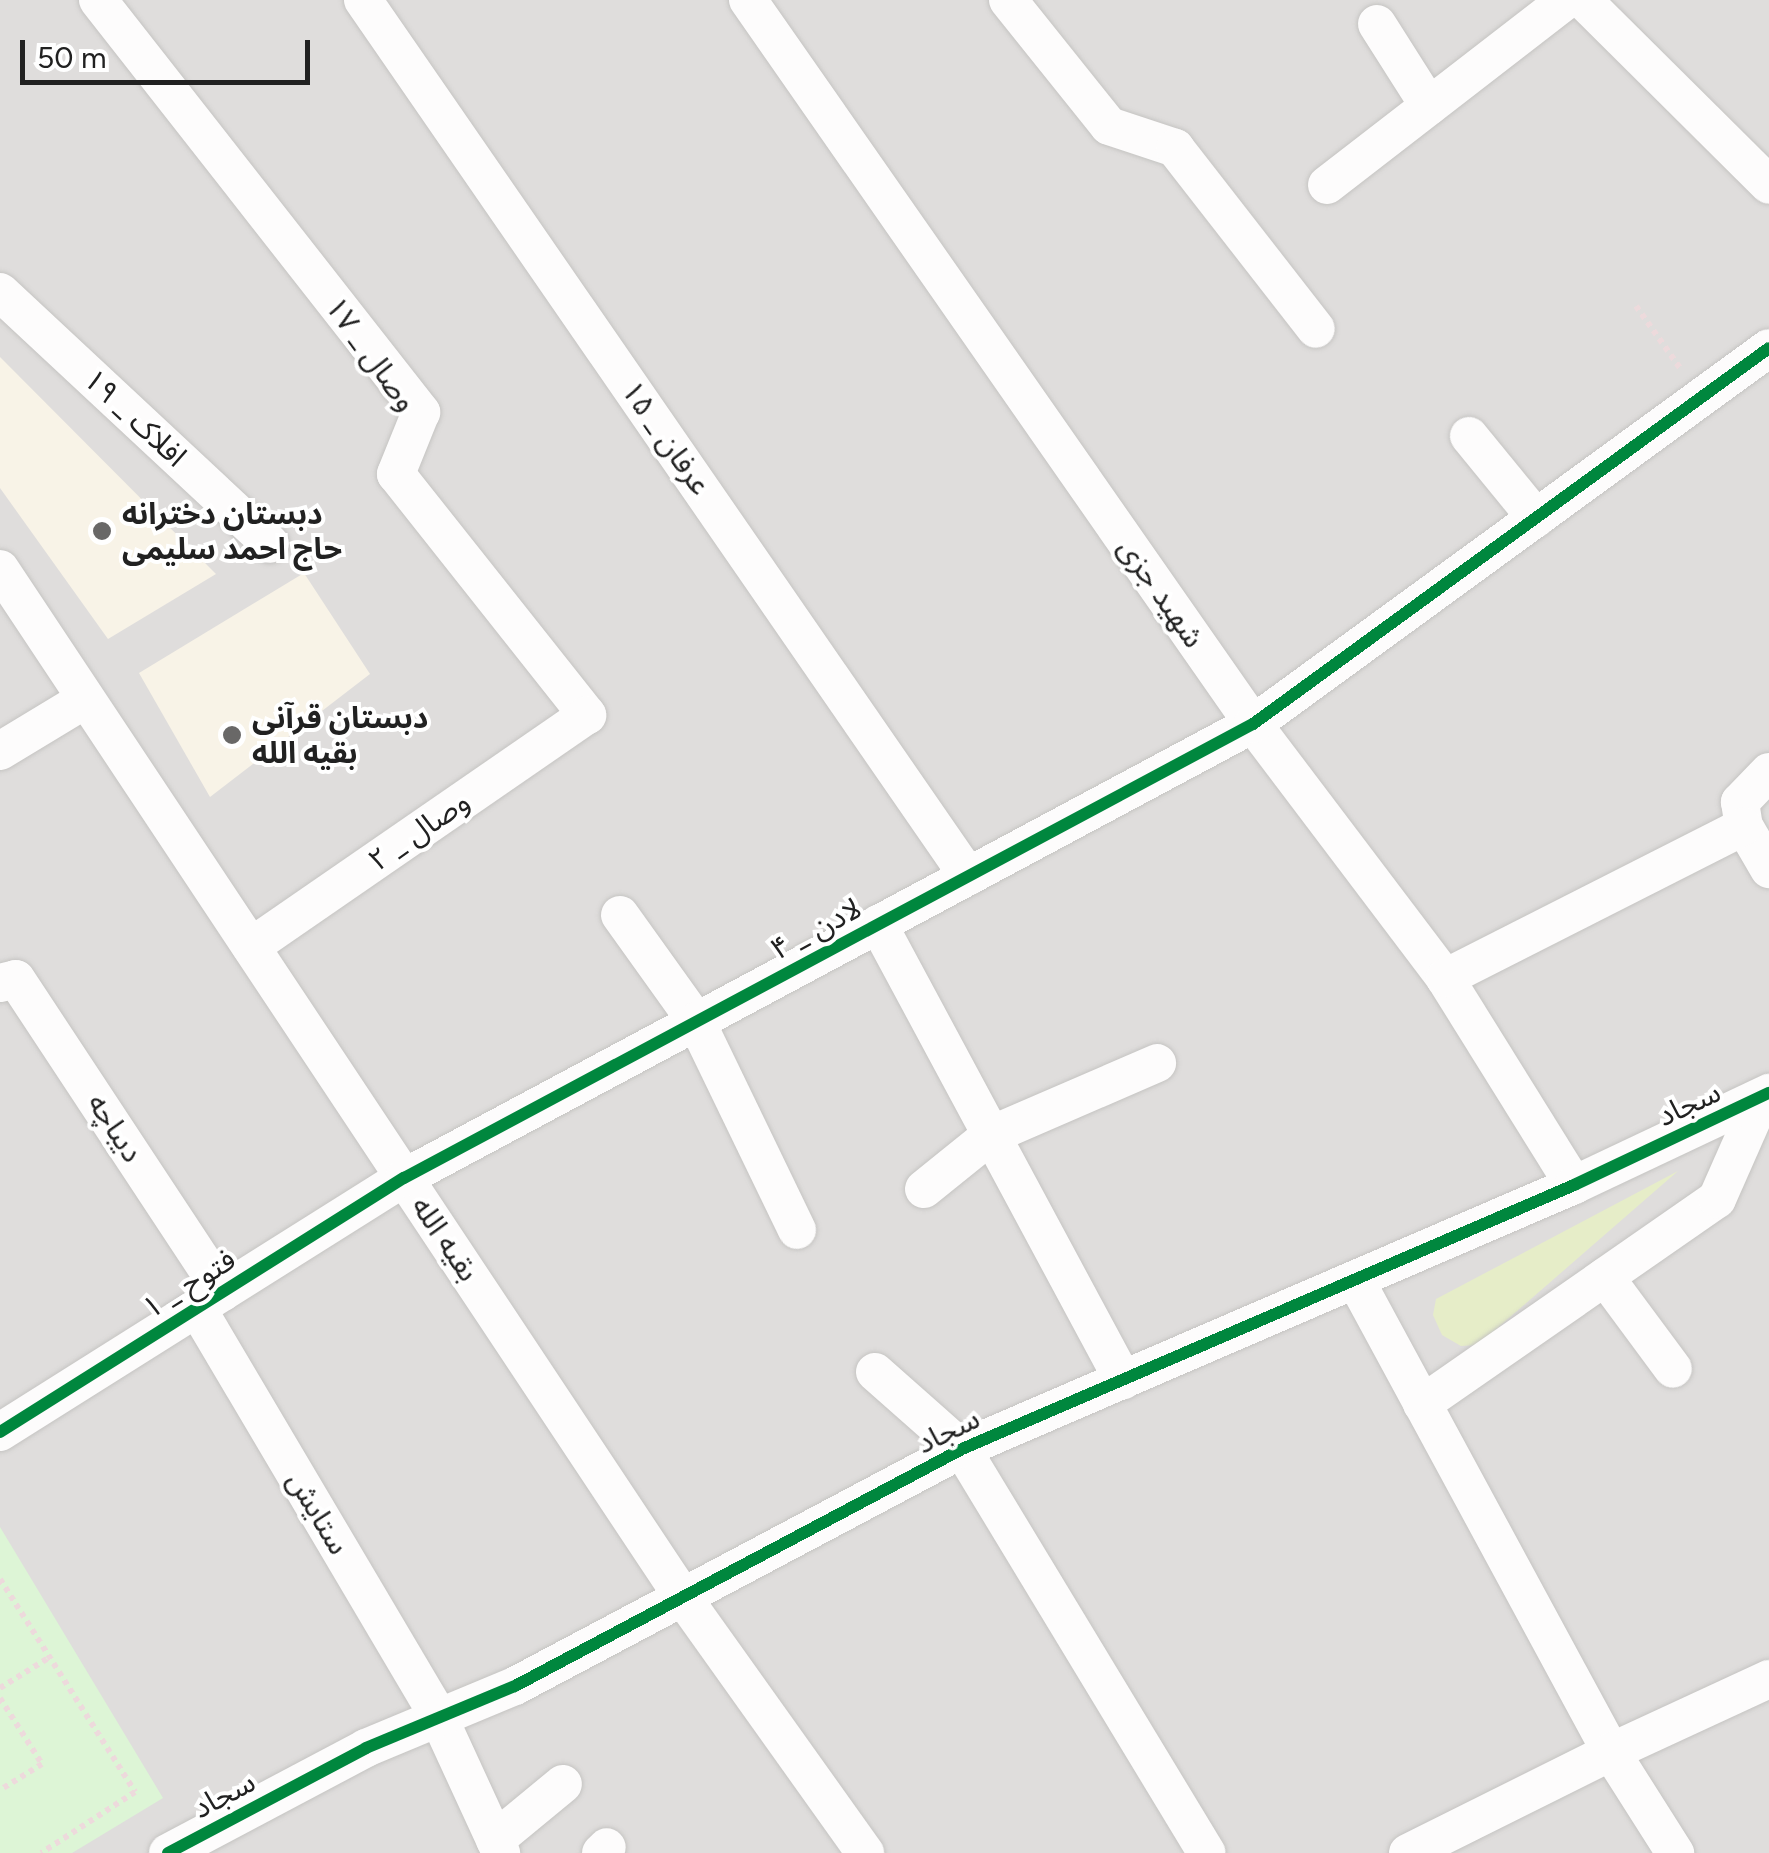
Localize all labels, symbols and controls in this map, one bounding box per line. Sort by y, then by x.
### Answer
scale bar [25,20,315,82]
text: 50 m [37,39,106,76]
street label: وصال _ ۱۷ [318,290,424,418]
street label: افلاک _ ۱۹ [76,361,194,475]
street label: عرفان _ ۱۵ [614,374,718,502]
place label: دبستان دخترانه حاج احمد سلیمی [122,496,342,566]
marker: دبستان دخترانه حاج احمد سلیمی [91,520,113,542]
street label: شهید جزی [1110,531,1212,655]
place label: دبستان قرآنی بقیه الله [252,700,428,770]
marker: دبستان قرآنی بقیه الله [221,724,243,746]
street label: وصال _ ۲ [361,783,477,879]
street label: لادن _ ۴ [765,890,867,968]
street label: سجاد [1652,1074,1726,1134]
street label: دیباچه [80,1087,150,1169]
street label: بقیه الله [404,1190,486,1288]
street label: فتوح _ ۱ [136,1241,242,1327]
street label: سجاد [911,1400,985,1462]
street label: ستایش [279,1465,357,1561]
street label: سجاد [187,1764,261,1826]

